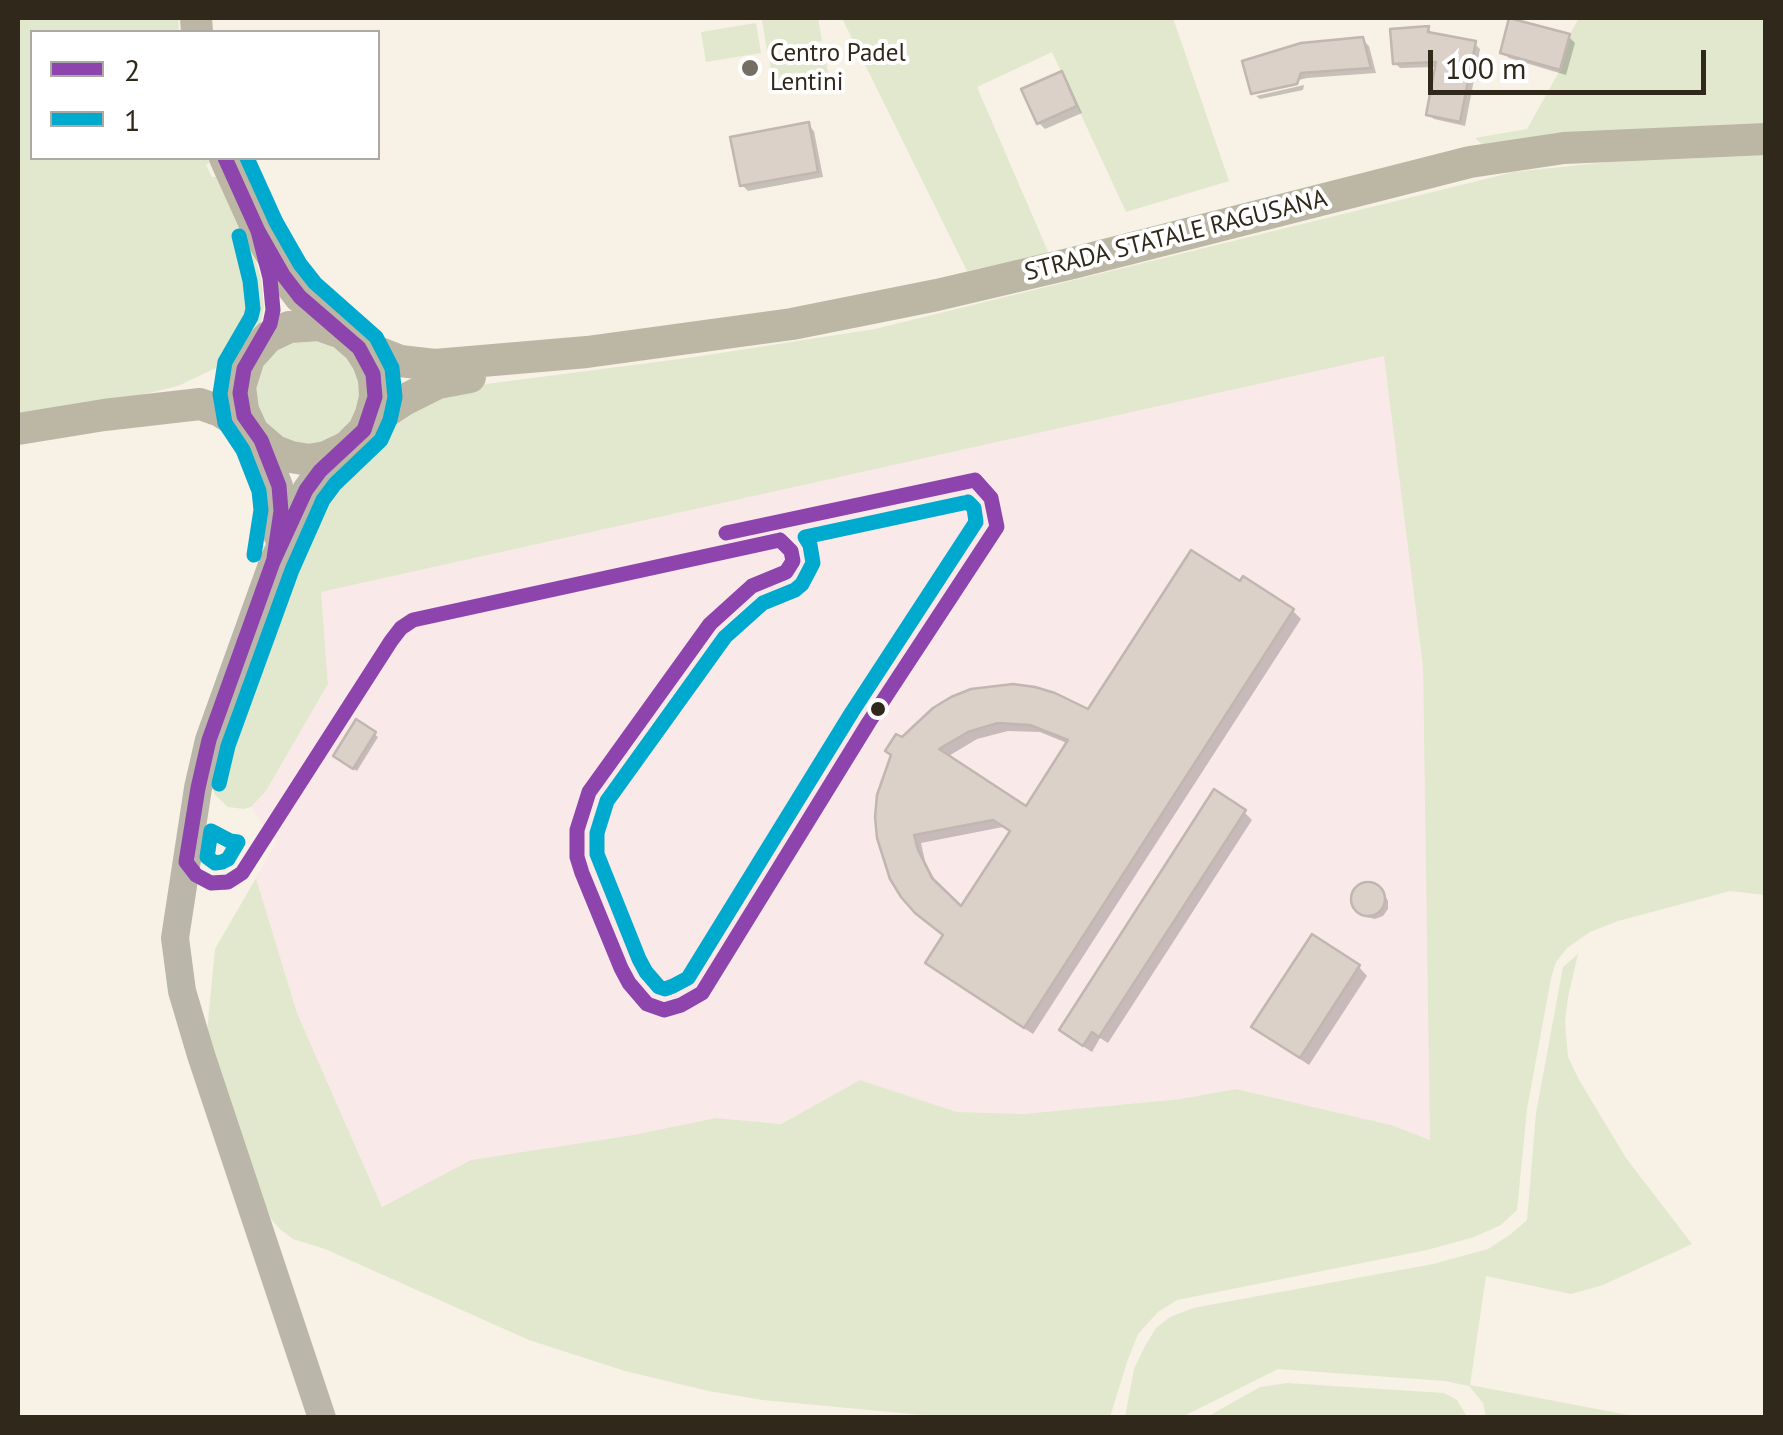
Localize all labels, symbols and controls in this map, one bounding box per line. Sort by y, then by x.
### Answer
legend [30,30,380,160]
scale bar [1433,30,1710,92]
place label: Centro Padel Lentini [770,39,906,98]
text: 100 m [1445,48,1526,87]
text: 2 [124,50,140,89]
marker: Centro Padel Lentini [739,57,761,79]
text: 1 [124,100,140,139]
street label: STRADA STATALE RAGUSANA [1022,184,1330,288]
unlabelled marker [868,699,888,719]

